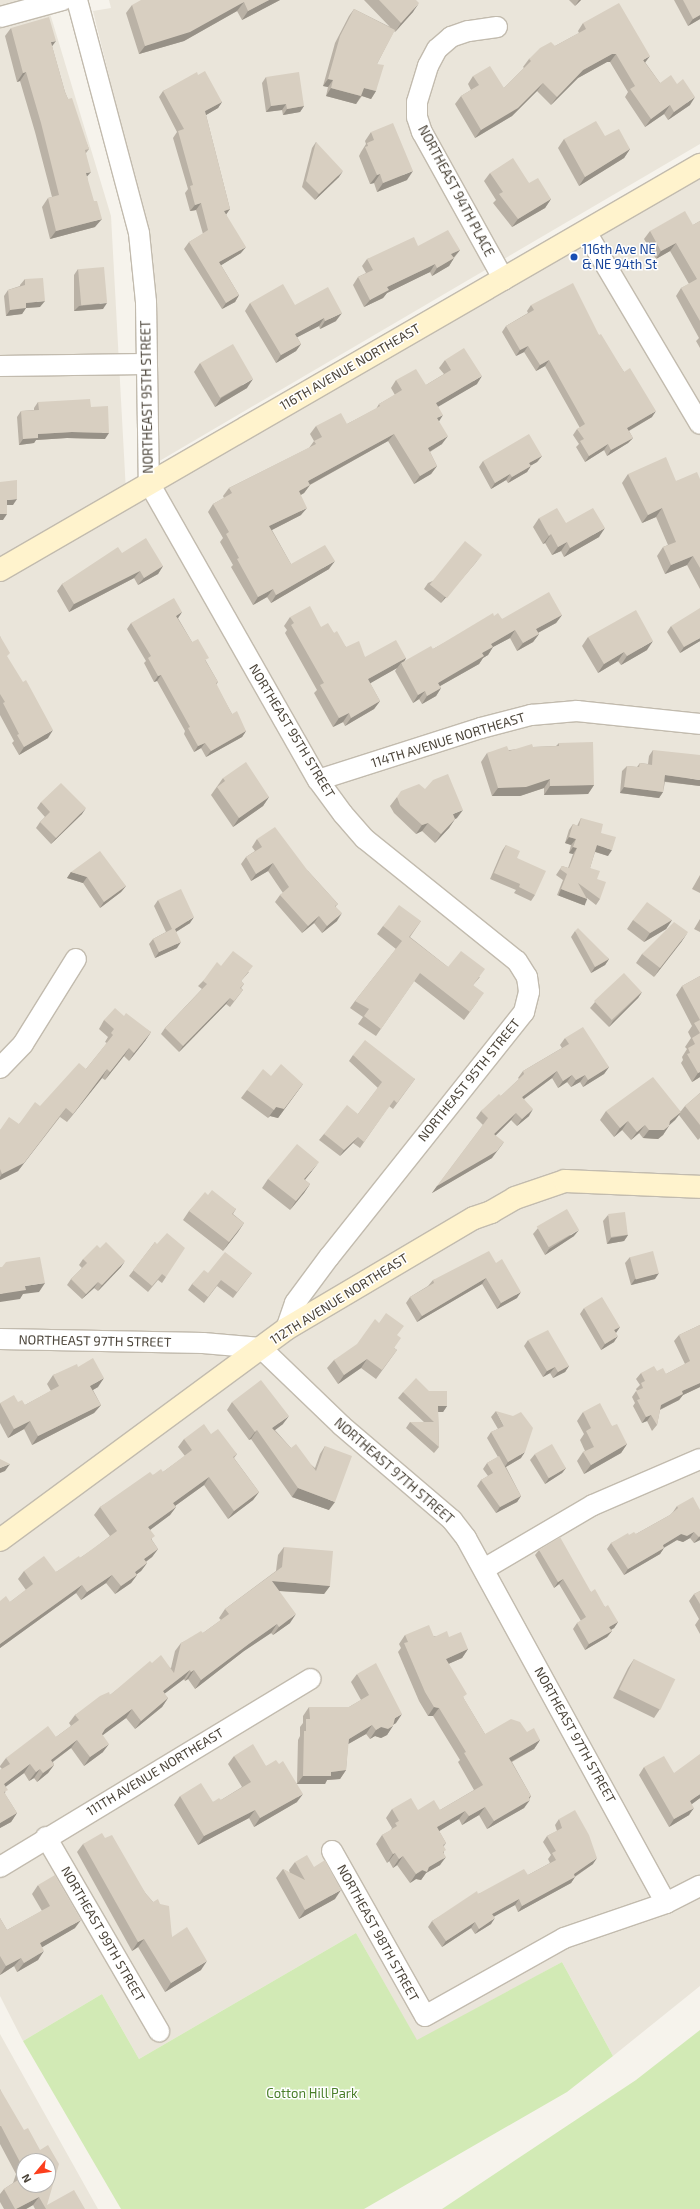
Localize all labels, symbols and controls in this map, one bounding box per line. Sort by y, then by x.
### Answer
street label: NORTHEAST 94TH PLACE [415,123,497,259]
place label: 116th Ave NE & NE 94th St [582,242,657,273]
marker: 116th Ave NE & NE 94th St [569,252,579,262]
street label: NORTHEAST 95TH STREET [138,320,156,474]
street label: 116TH AVENUE NORTHEAST [277,320,423,414]
street label: NORTHEAST 95TH STREET [246,661,338,801]
street label: 114TH AVENUE NORTHEAST [369,709,527,771]
street label: NORTHEAST 95TH STREET [415,1015,523,1145]
street label: 112TH AVENUE NORTHEAST [267,1250,411,1348]
street label: NORTHEAST 97TH STREET [18,1332,172,1350]
street label: NORTHEAST 97TH STREET [331,1415,457,1527]
street label: NORTHEAST 97TH STREET [531,1664,619,1806]
street label: 111TH AVENUE NORTHEAST [83,1725,227,1819]
street label: NORTHEAST 98TH STREET [334,1862,422,2004]
street label: NORTHEAST 99TH STREET [58,1863,148,2005]
park label: Cotton Hill Park [266,2085,358,2101]
north arrow [16,2153,56,2193]
text: N [18,2172,34,2185]

